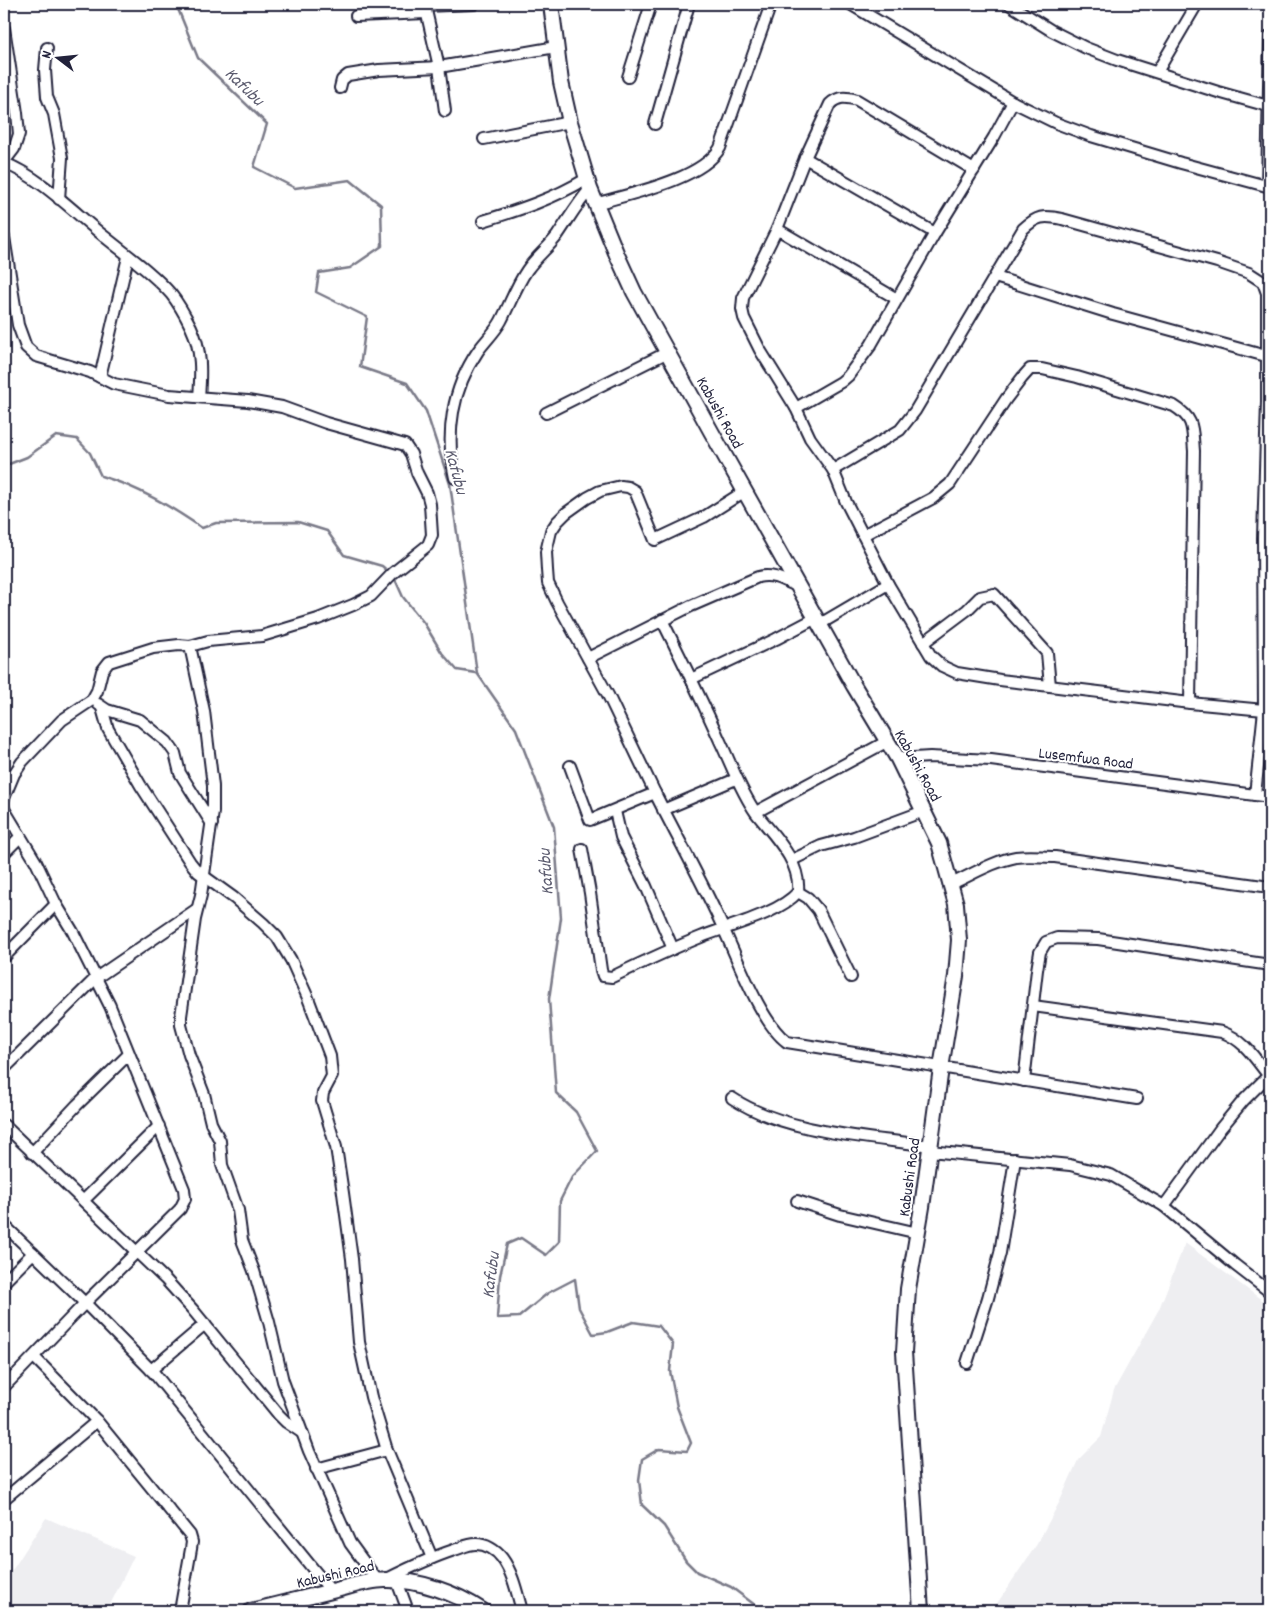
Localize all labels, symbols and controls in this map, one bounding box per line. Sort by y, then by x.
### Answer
north arrow [32,32,82,82]
text: N [37,49,58,61]
water label: Kafubu [218,63,270,114]
street label: Kabushi Road [690,373,748,453]
water label: Kafubu [437,446,473,498]
street label: Kabushi Road [888,726,946,806]
street label: Lusemfwa Road [1037,742,1134,777]
water label: Kafubu [533,847,562,896]
street label: Kabushi Road [894,1136,927,1218]
water label: Kafubu [477,1249,508,1300]
street label: Kabushi Road [294,1555,377,1596]

